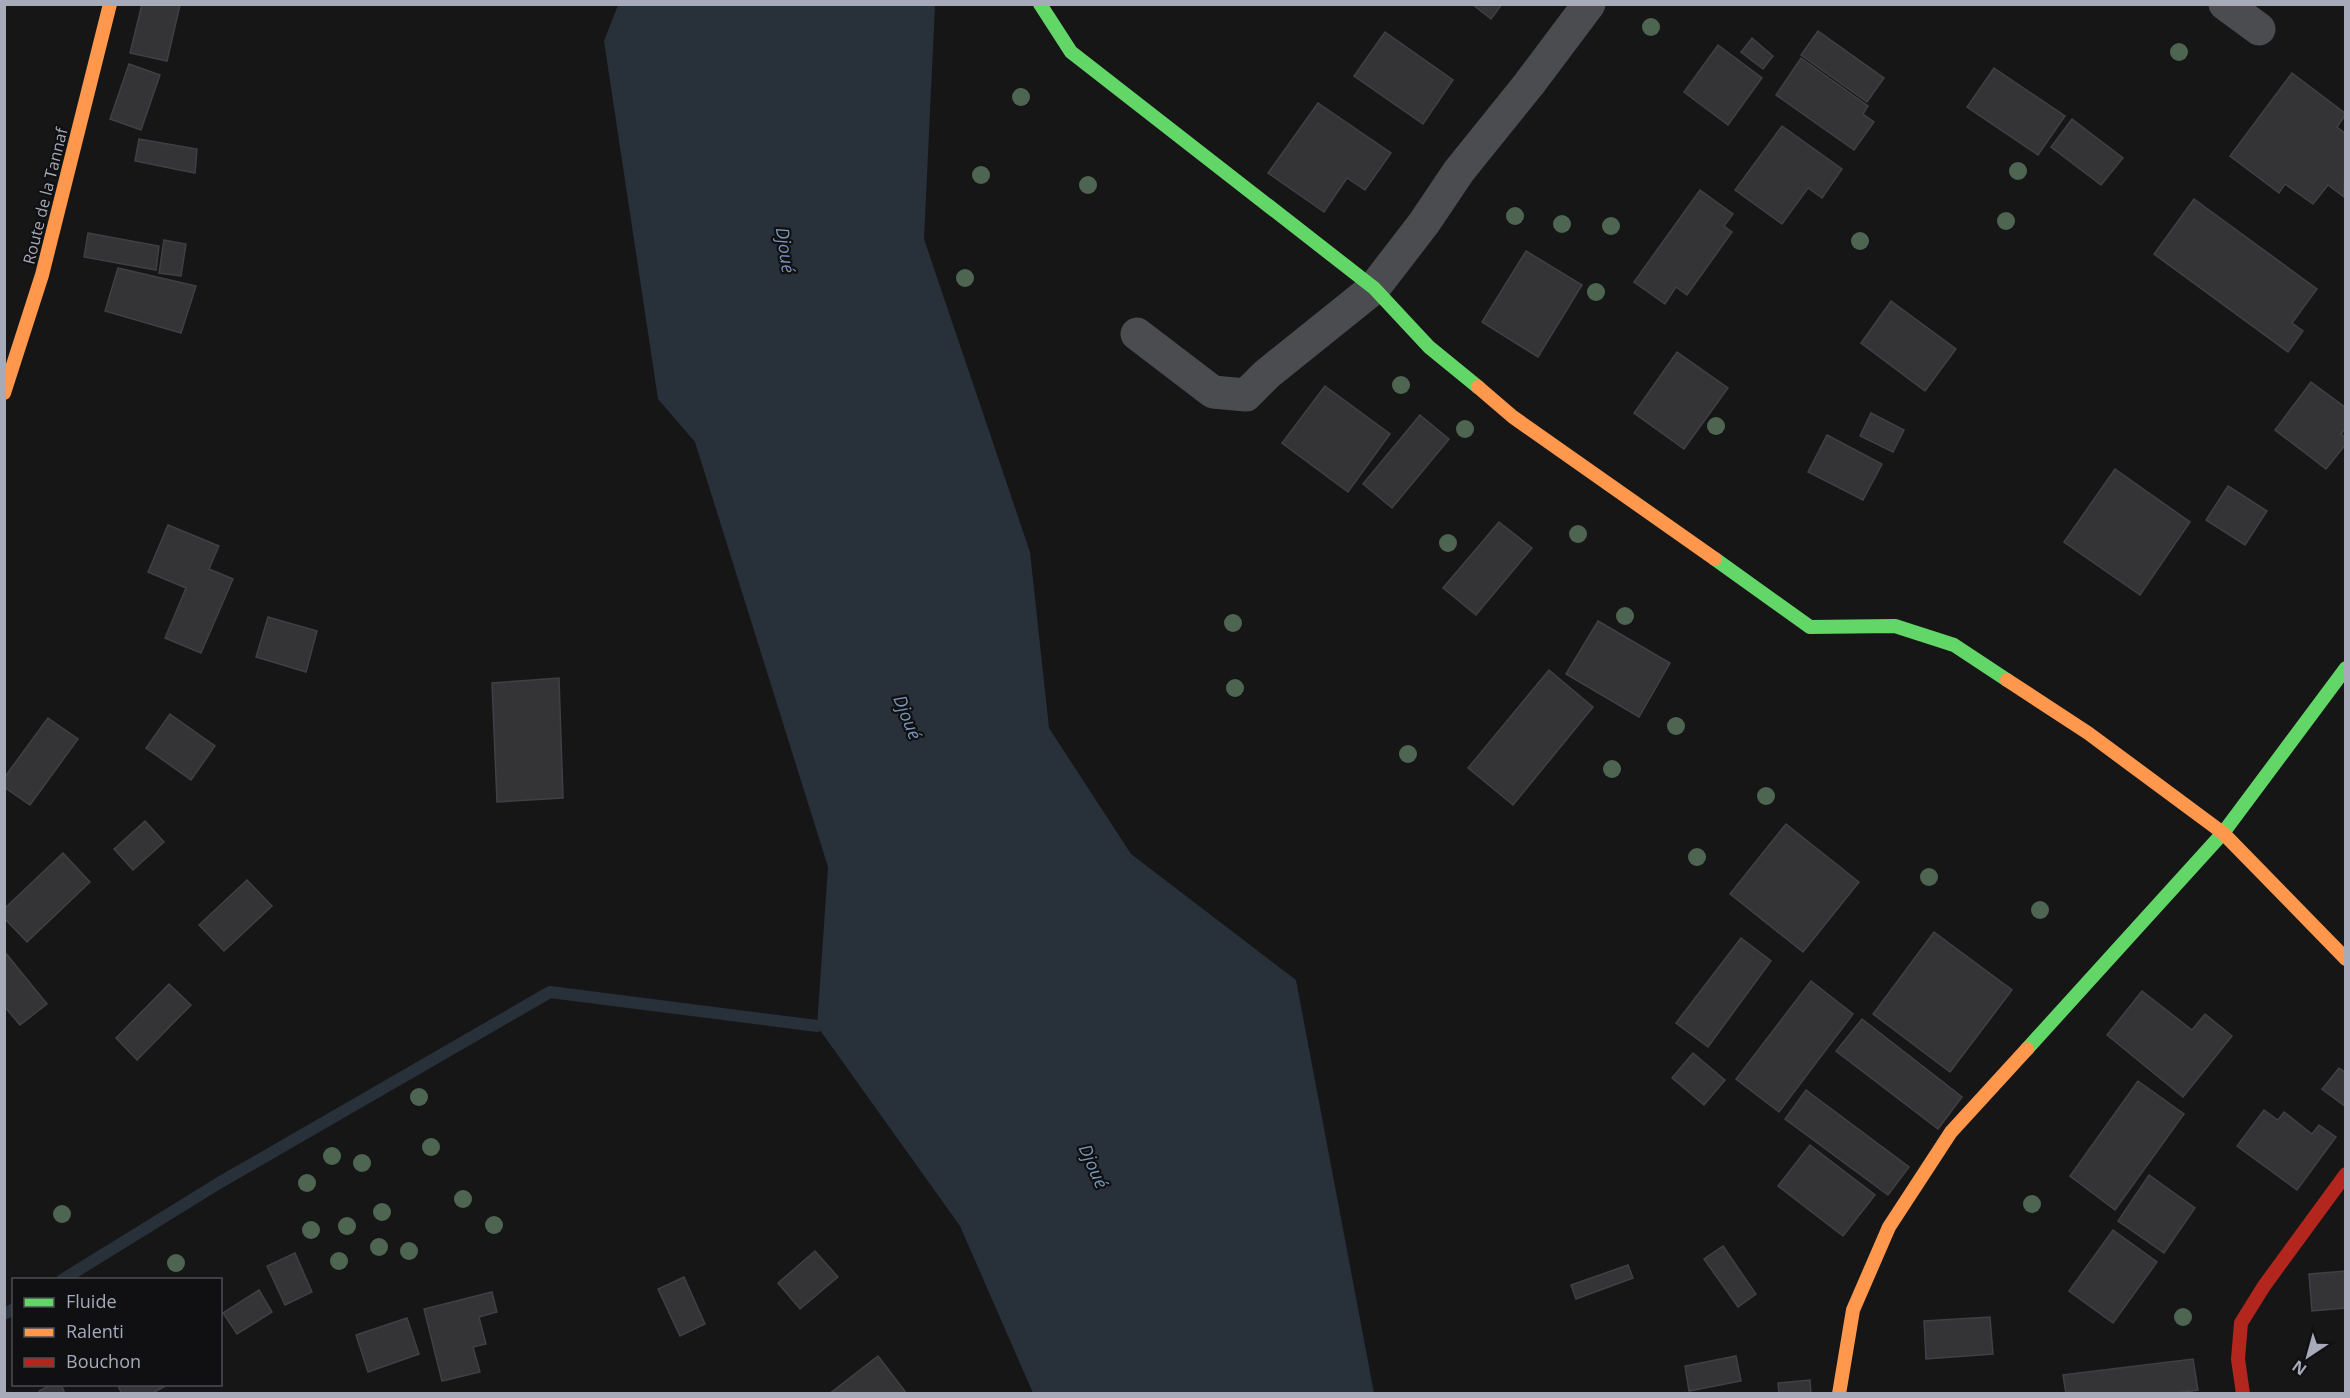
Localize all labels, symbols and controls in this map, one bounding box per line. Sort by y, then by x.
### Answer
street label: Route de la Tannaf [17,124,73,266]
water label: Djoué [771,226,801,274]
water label: Djoué [888,691,928,743]
water label: Djoué [1074,1140,1114,1192]
legend [12,1278,222,1386]
text: Fluide [66,1289,117,1313]
text: Ralenti [66,1319,124,1343]
north arrow [2278,1326,2338,1386]
text: Bouchon [66,1349,141,1373]
text: N [2287,1355,2311,1381]

